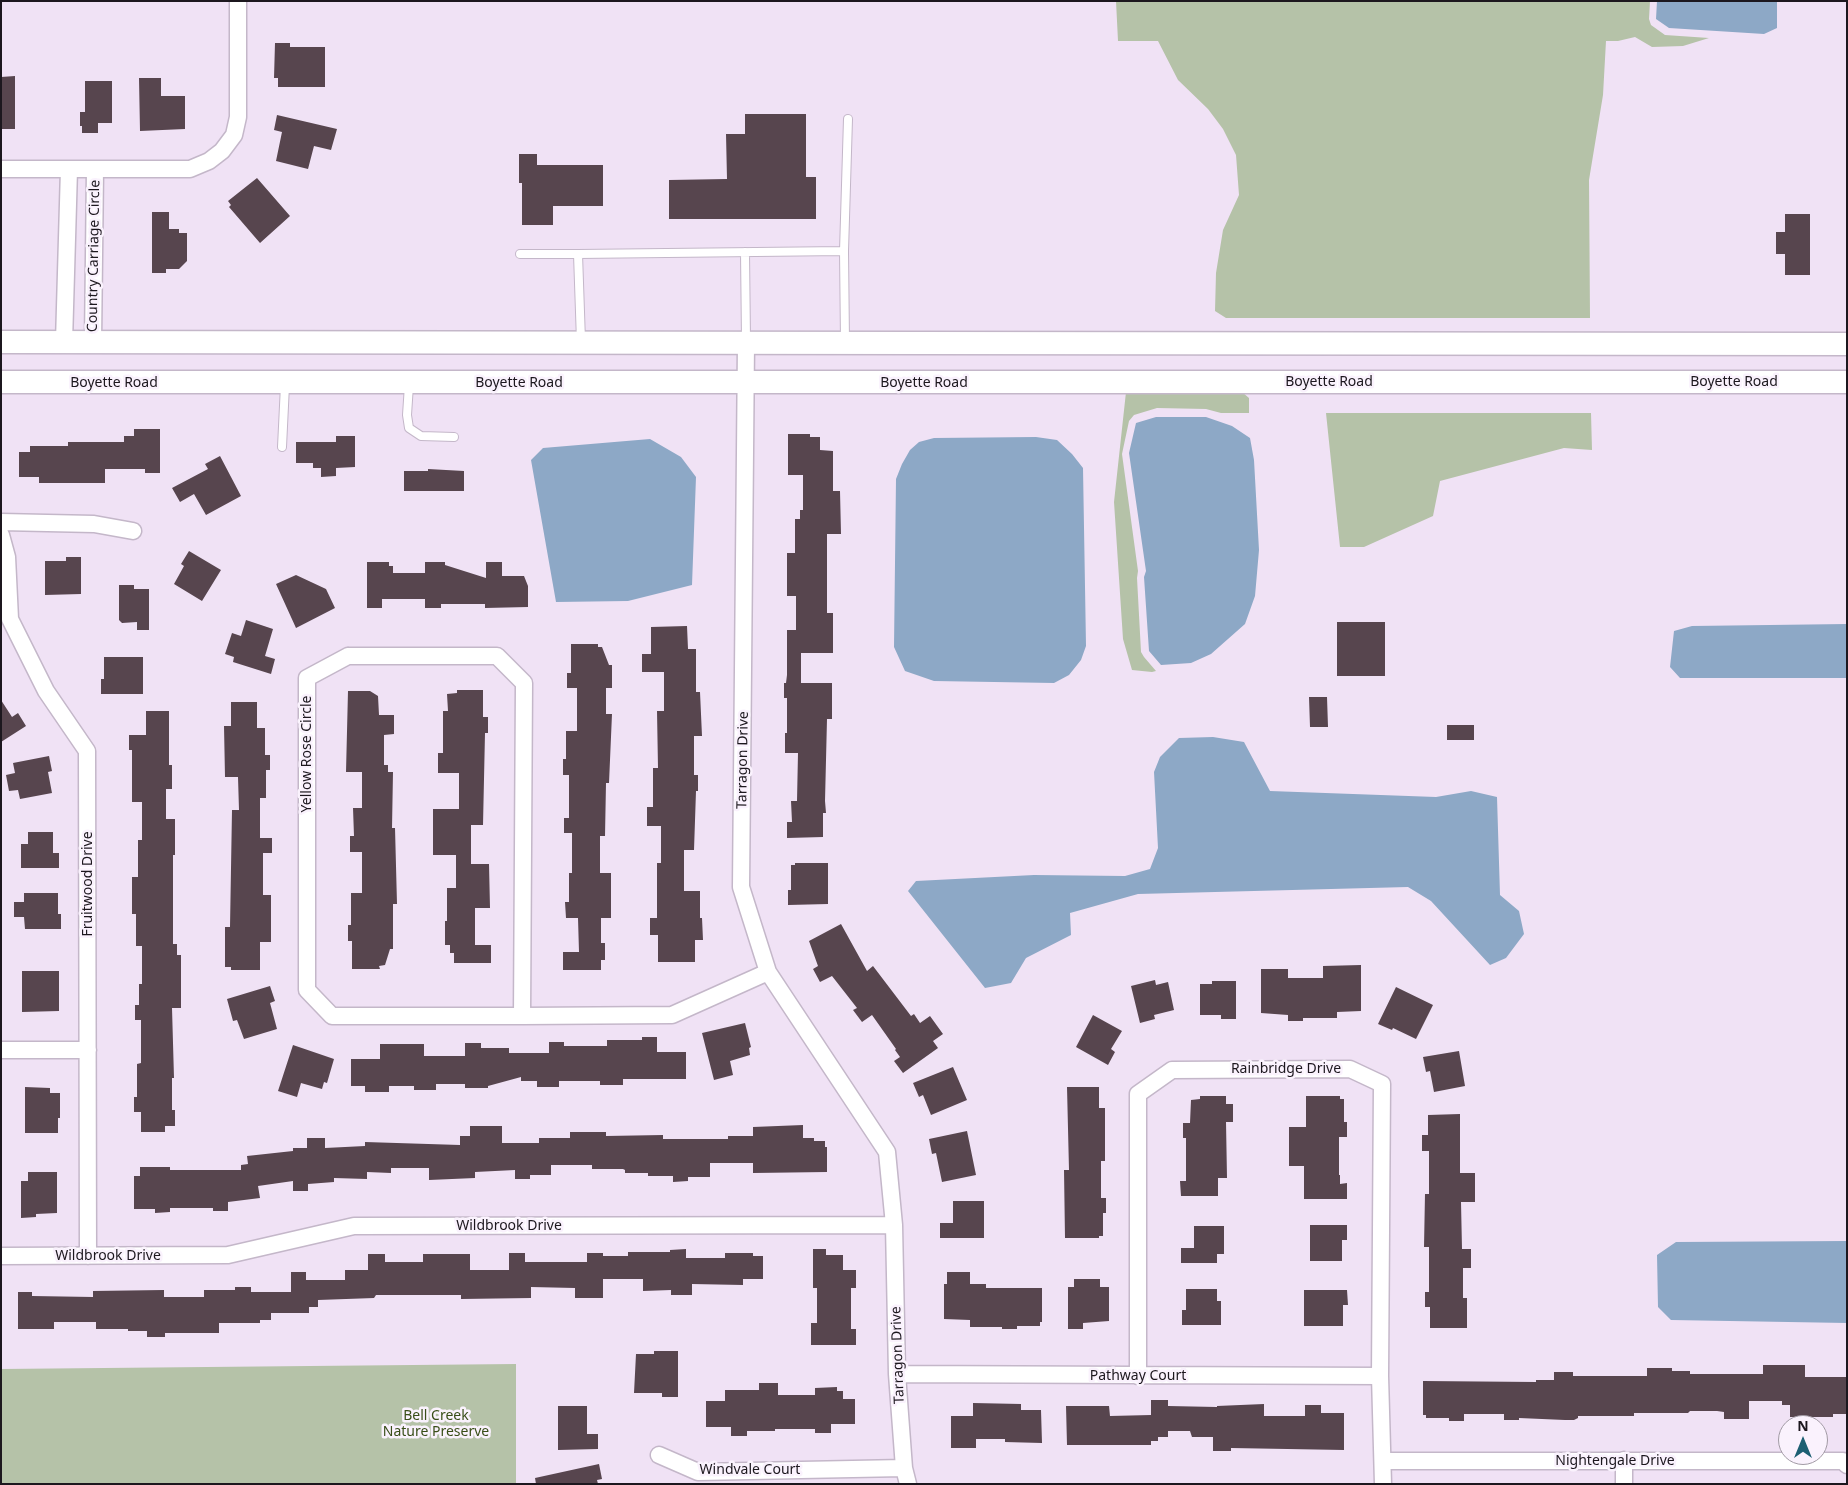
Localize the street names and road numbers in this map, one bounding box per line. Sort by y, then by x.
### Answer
street label: Country Carriage Circle [84,180,104,332]
street label: Boyette Road [1285,374,1373,390]
street label: Boyette Road [1690,374,1778,390]
street label: Boyette Road [70,375,158,391]
street label: Boyette Road [475,375,563,391]
street label: Boyette Road [880,375,968,391]
street label: Yellow Rose Circle [299,696,315,812]
street label: Tarragon Drive [734,711,752,809]
street label: Fruitwood Drive [80,831,96,937]
street label: Rainbridge Drive [1231,1061,1341,1077]
street label: Wildbrook Drive [456,1218,562,1234]
street label: Wildbrook Drive [55,1248,161,1264]
street label: Tarragon Drive [888,1306,908,1404]
street label: Pathway Court [1090,1368,1186,1384]
street label: Nightengale Drive [1555,1453,1675,1469]
street label: Windvale Court [700,1462,800,1478]

